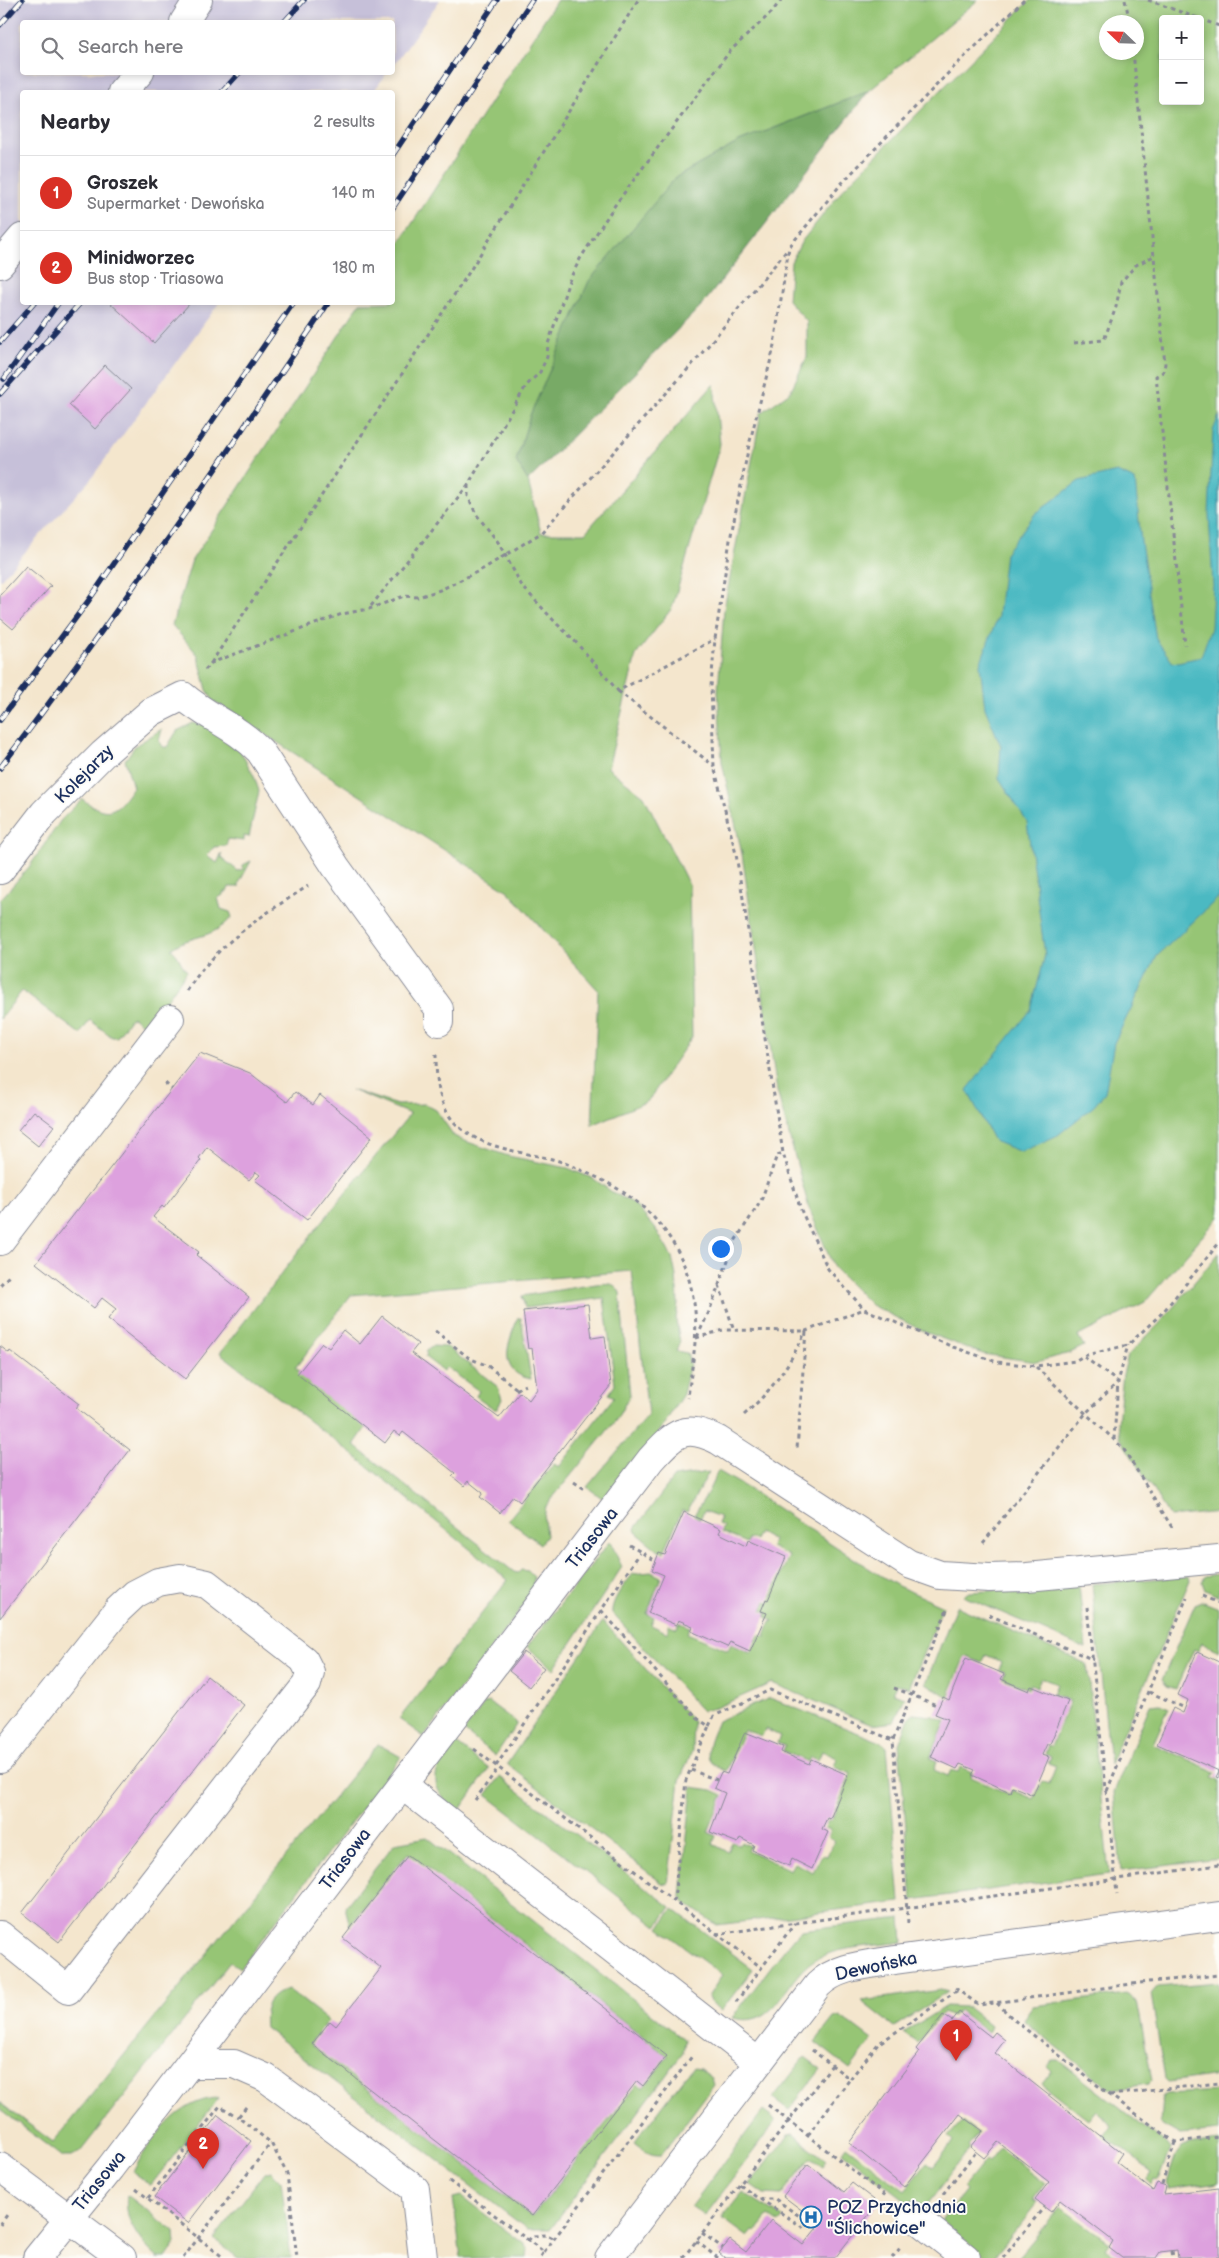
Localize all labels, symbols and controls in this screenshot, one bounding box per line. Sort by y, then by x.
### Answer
north arrow [1099,15,1144,60]
map controls [1159,15,1204,105]
button: + [1159,15,1204,60]
search box [20,20,395,75]
icon: search [38,34,66,62]
text: Search here [78,36,183,59]
button: − [1159,60,1204,105]
text: Nearby [40,110,110,135]
text: 2 results [313,113,375,132]
text: Groszek [87,172,158,195]
text: 1 [53,184,59,203]
text: 140 m [332,184,375,203]
text: Supermarket · Dewońska [87,195,264,214]
text: Minidworzec [87,247,195,270]
text: 2 [51,259,61,278]
text: 180 m [333,259,375,278]
text: Bus stop · Triasowa [87,270,224,289]
street label: Kolejarzy [51,740,119,808]
your location [708,1236,734,1262]
street label: Triasowa [562,1503,623,1573]
street label: Triasowa [315,1824,375,1894]
street label: Dewońska [833,1948,919,1985]
pin: 1 [940,2020,972,2061]
pin: 2 [187,2128,219,2169]
street label: Triasowa [69,2147,130,2216]
place label: POZ Przychodnia "Ślichowice" [827,2197,966,2239]
hospital icon: POZ Przychodnia "Ślichowice" [799,2205,823,2229]

